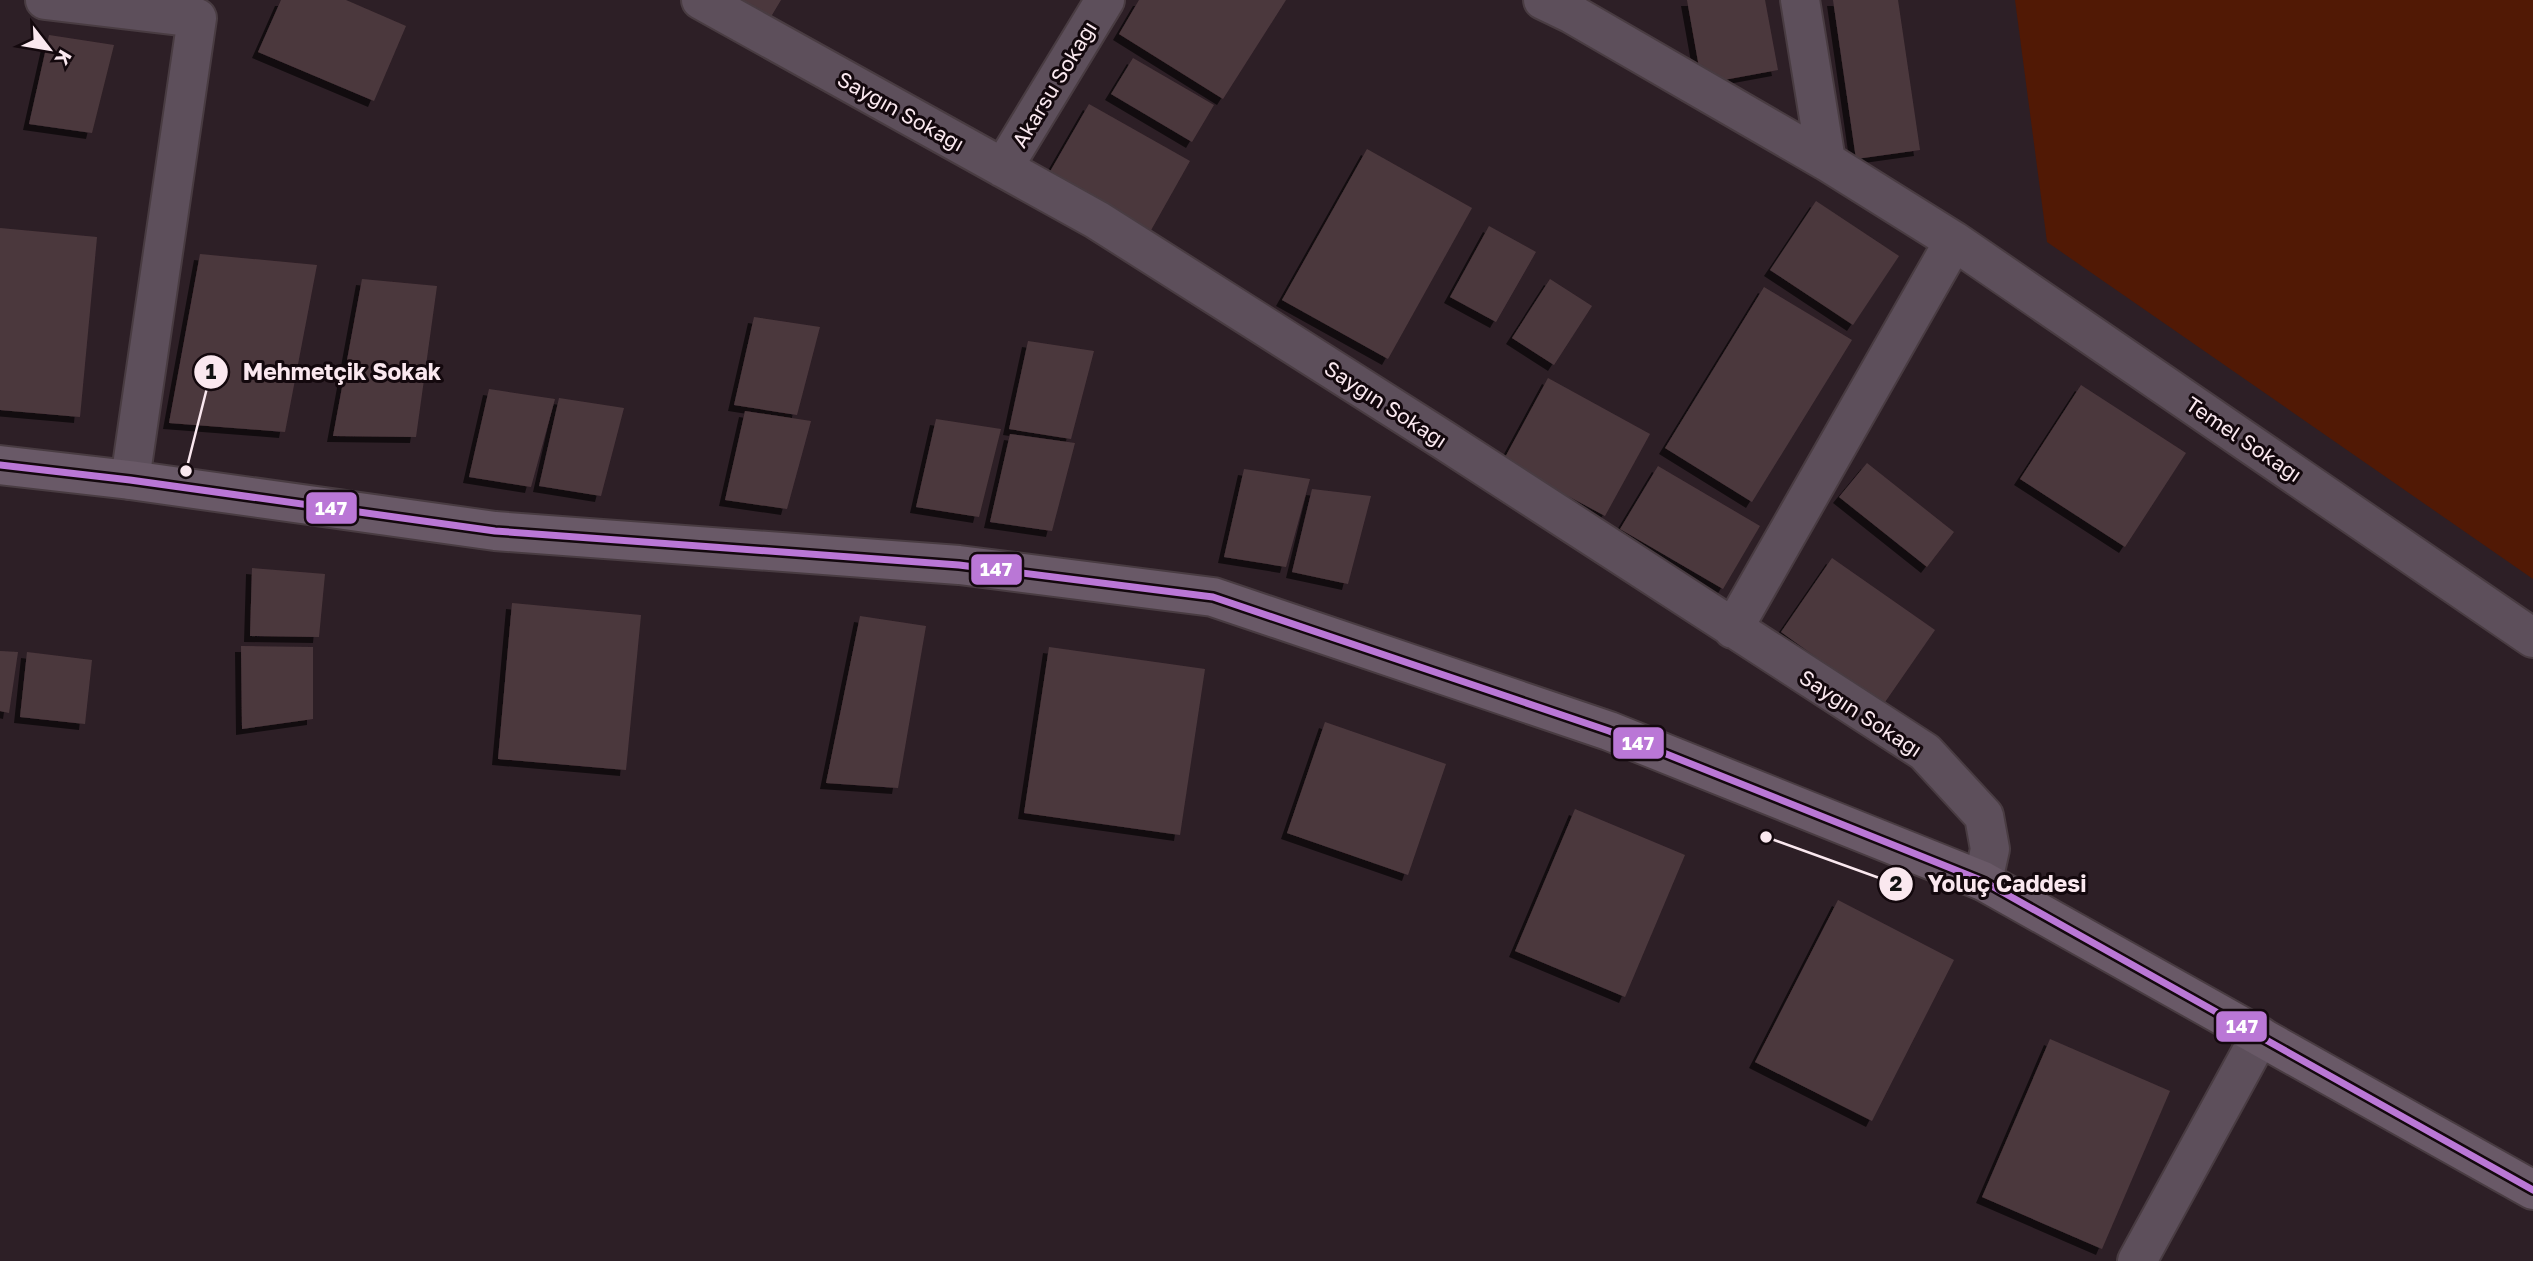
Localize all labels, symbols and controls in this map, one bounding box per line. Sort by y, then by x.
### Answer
north arrow [14,14,84,84]
street label: Akarsu Sokağı [1006,16,1102,152]
text: K [50,46,77,70]
street label: Saygın Sokağı [833,65,969,157]
callout: Mehmetçik Sokak [194,350,455,394]
street label: Saygın Sokağı [1320,355,1452,453]
text: Mehmetçik Sokak [243,357,442,385]
text: 1 [206,358,217,384]
street label: Temel Sokağı [2181,391,2307,487]
line badge: 147 [305,491,358,525]
text: 147 [315,496,347,519]
line badge: 147 [970,553,1023,586]
text: 147 [980,557,1012,580]
street label: Saygın Sokağı [1795,664,1927,762]
line badge: 147 [1612,726,1665,760]
text: 147 [1622,731,1654,754]
callout: Yoluç Caddesi [1879,862,2101,906]
text: Yoluç Caddesi [1928,869,2086,897]
text: 2 [1890,870,1903,896]
line badge: 147 [2215,1010,2268,1043]
text: 147 [2226,1014,2258,1037]

